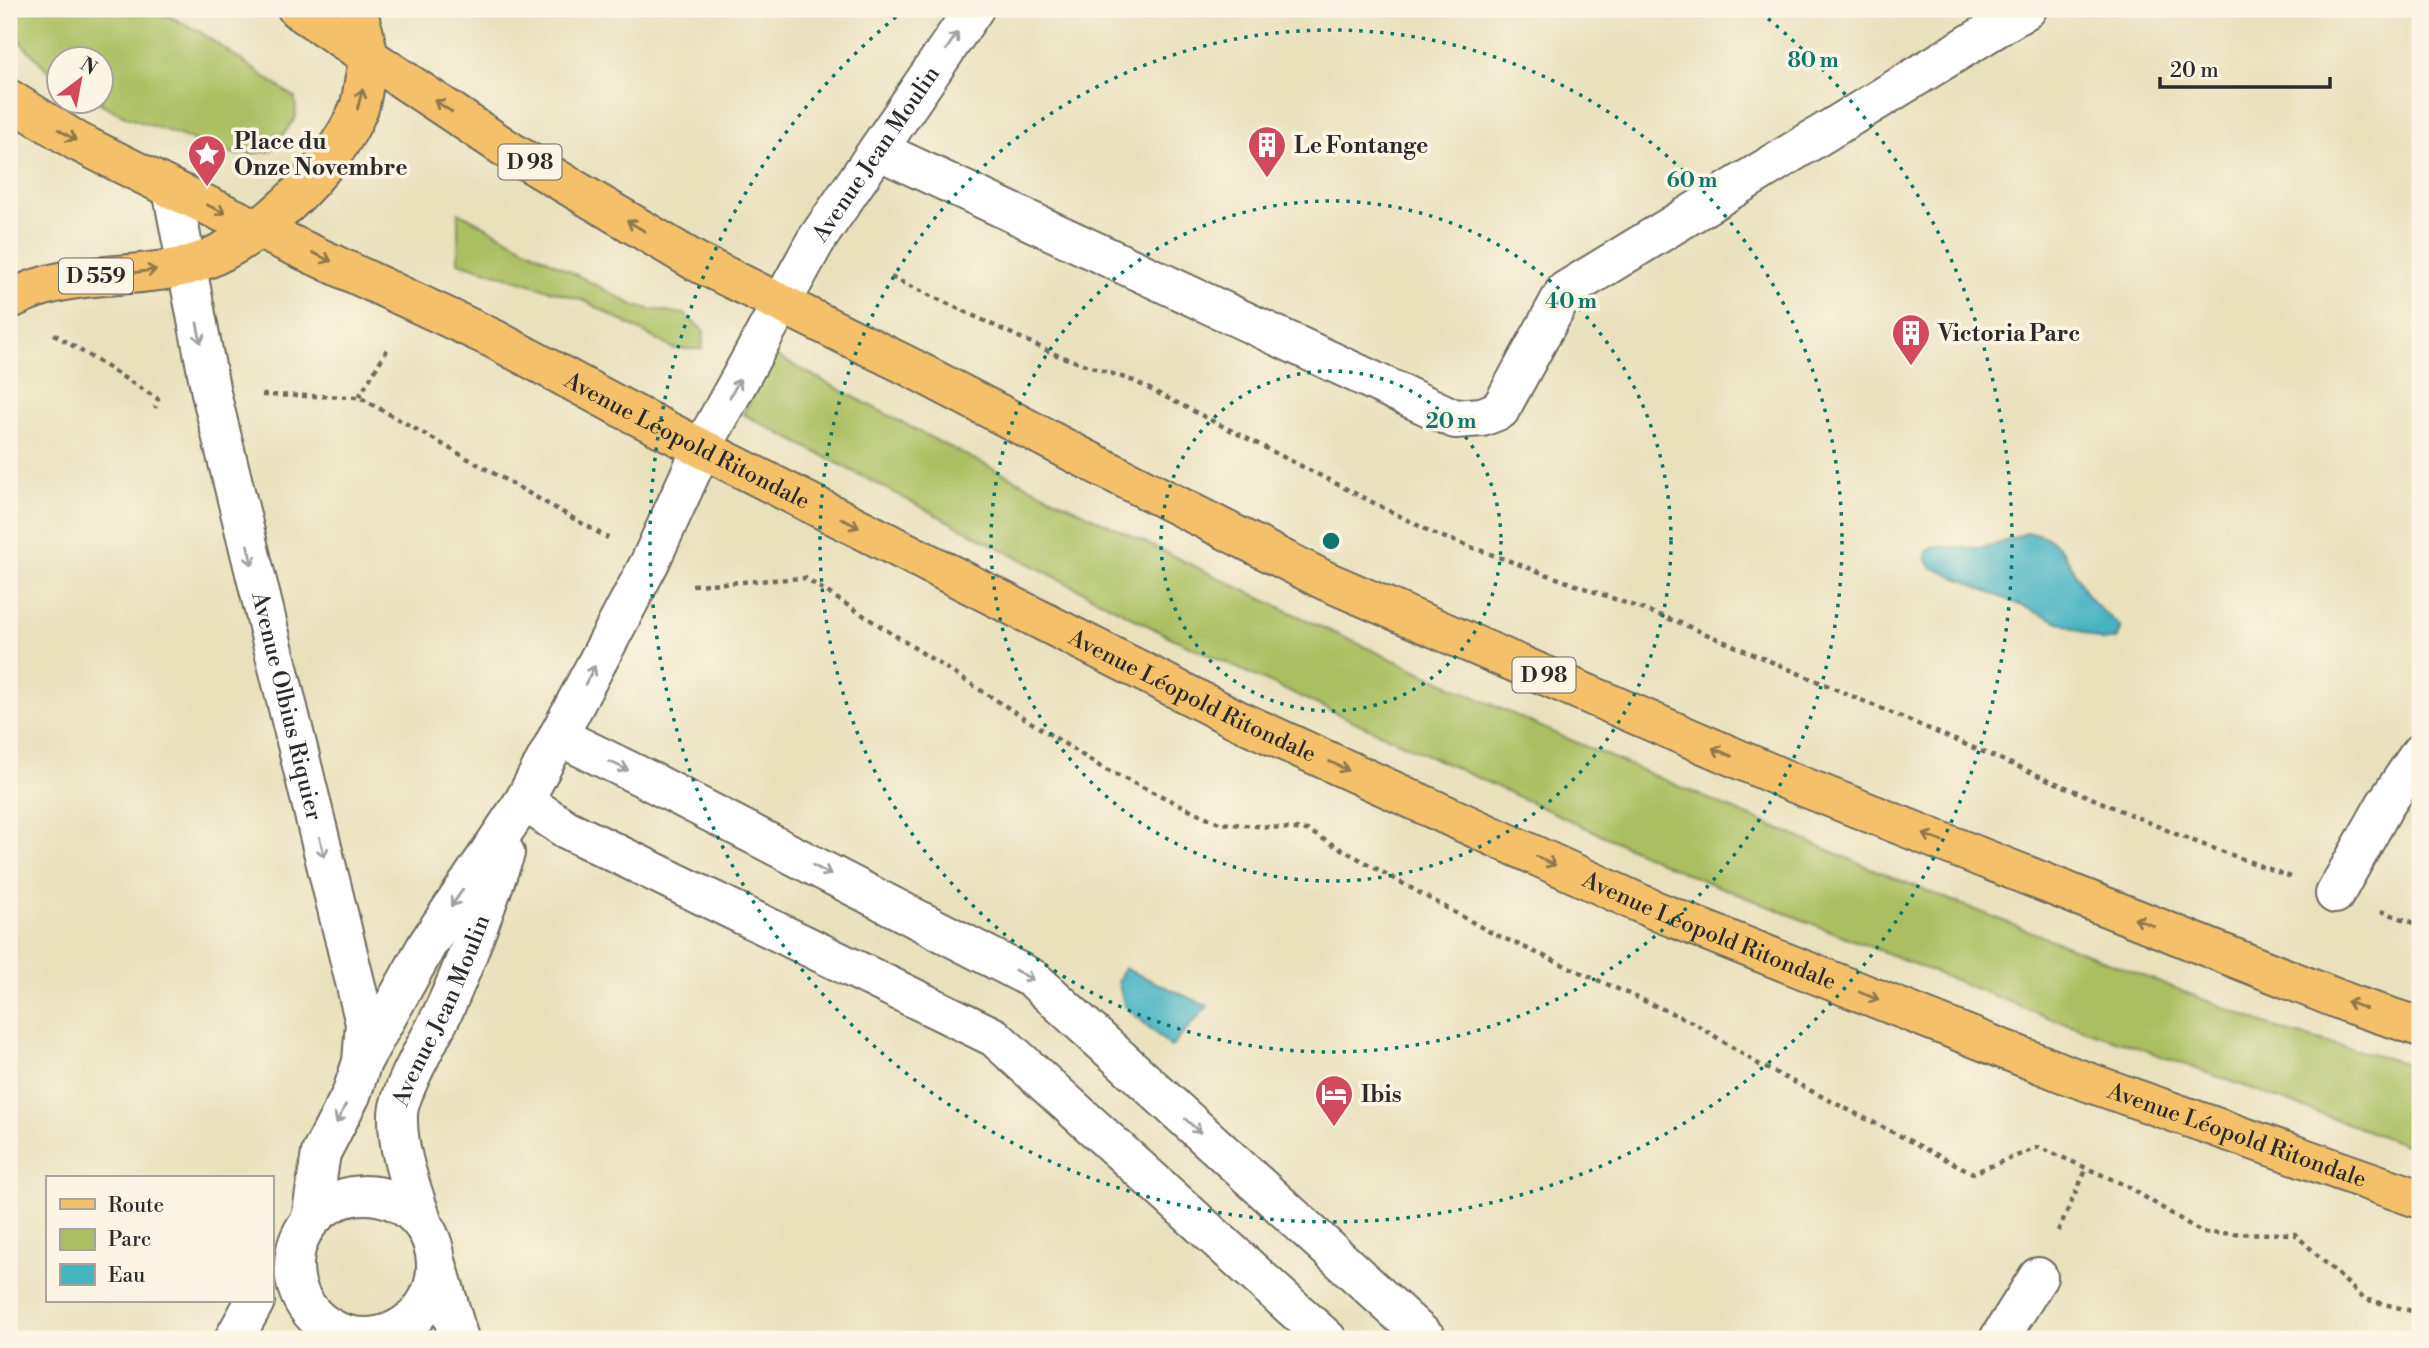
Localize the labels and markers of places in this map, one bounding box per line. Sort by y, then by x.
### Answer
building icon: Le Fontange [1246,124,1288,179]
place label: Place du Onze Novembre [234,128,408,182]
place label: Le Fontange [1294,132,1428,160]
place icon: Place du Onze Novembre [186,133,228,188]
building icon: Victoria Parc [1890,312,1932,367]
place label: Victoria Parc [1937,320,2080,348]
centre of rings [1319,529,1343,553]
hotel icon: Ibis [1313,1073,1355,1128]
place label: Ibis [1361,1081,1402,1109]

